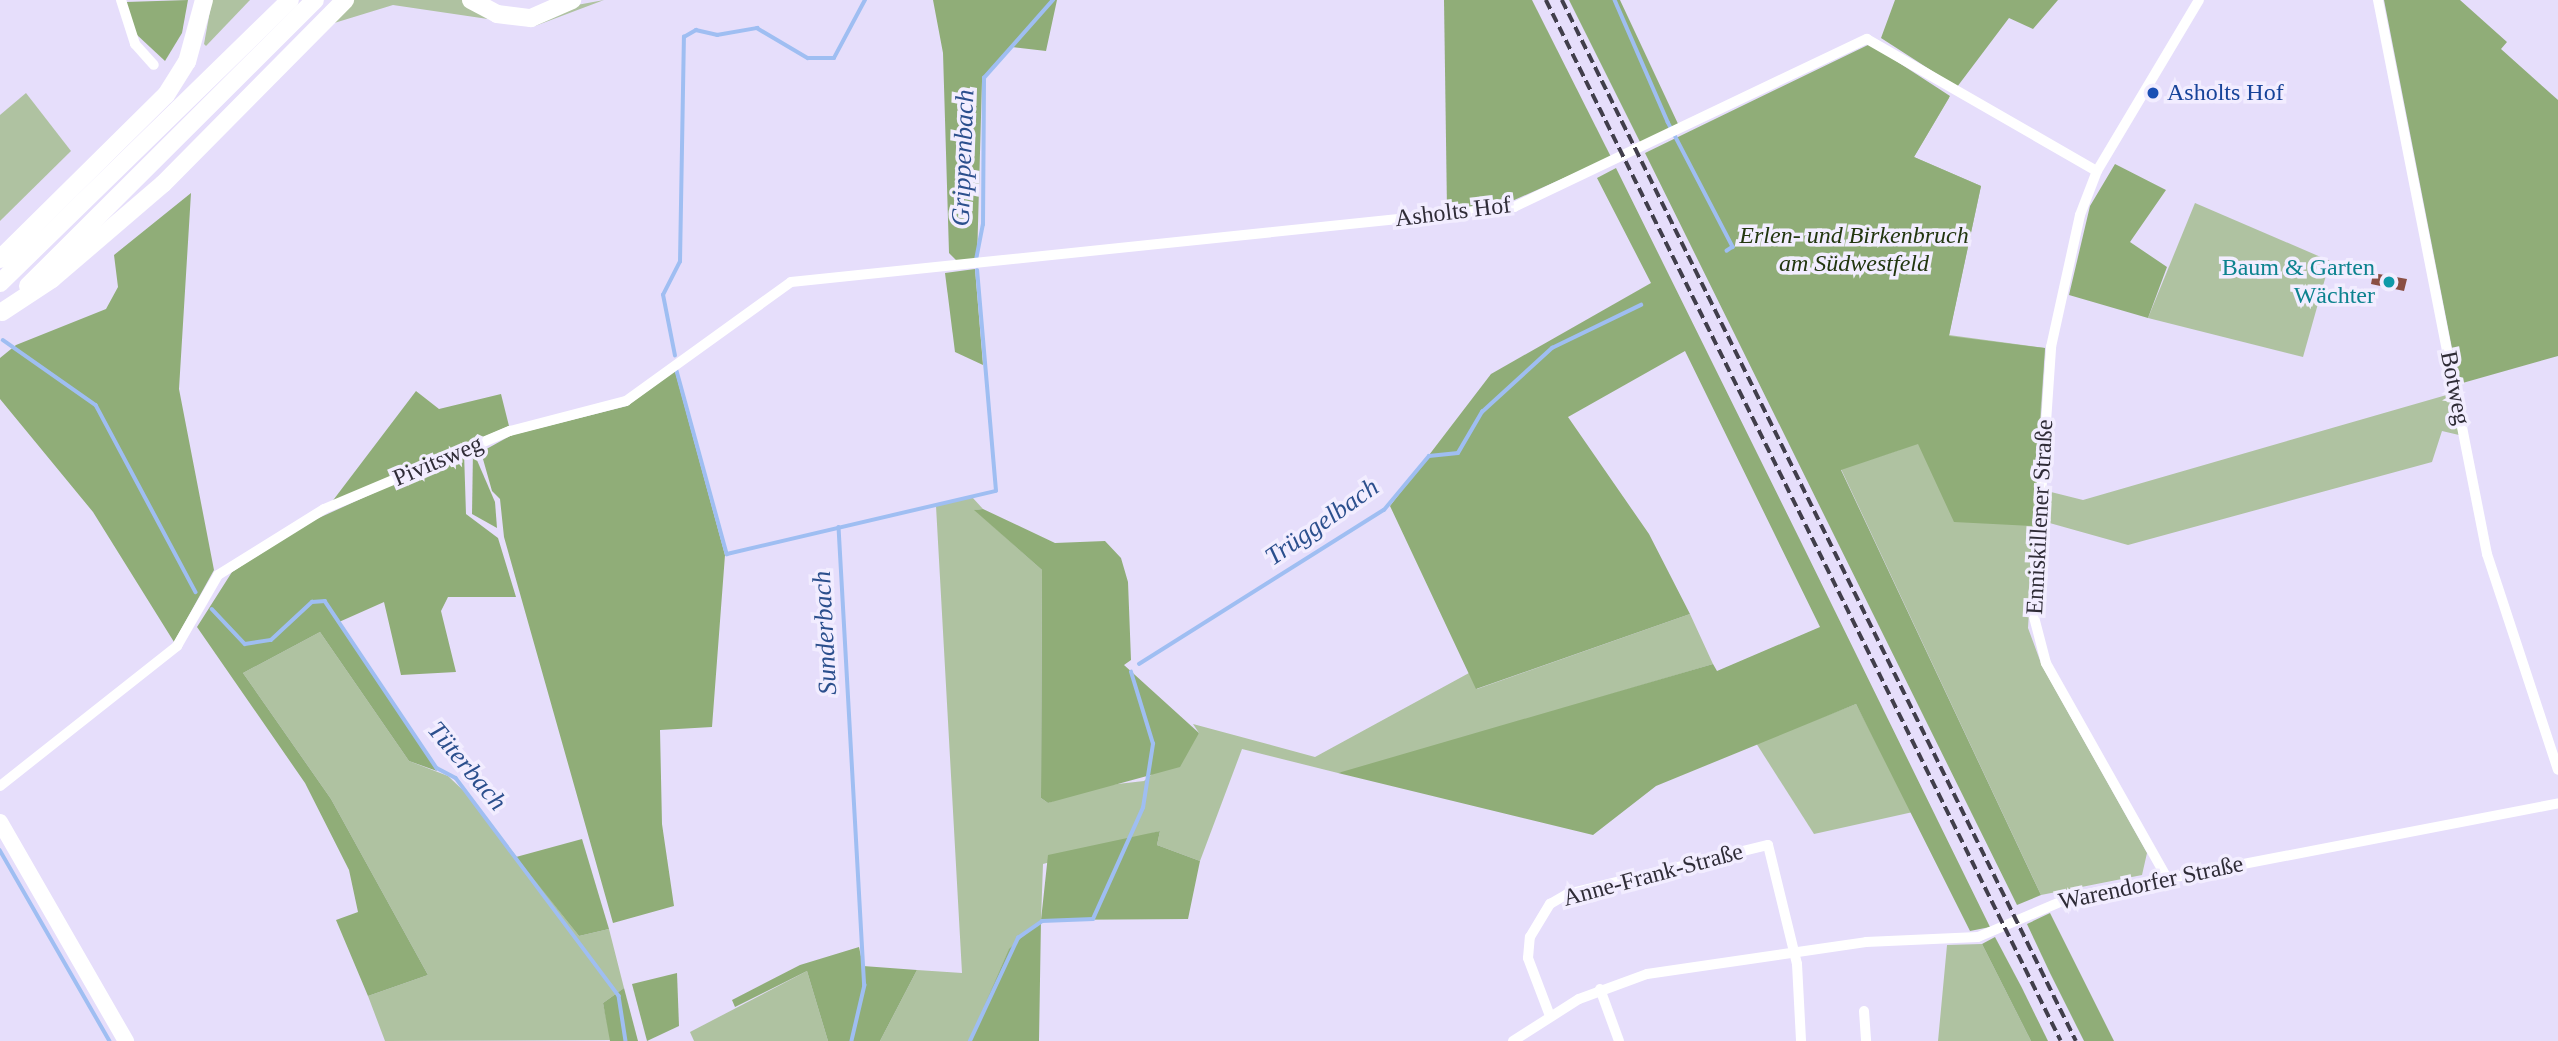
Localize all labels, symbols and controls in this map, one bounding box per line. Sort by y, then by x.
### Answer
place label: Asholts Hof [2167,79,2284,107]
marker: Asholts Hof [2145,85,2161,101]
water label: Grippenbach [945,89,981,227]
street label: Asholts Hof [1393,191,1513,233]
park label: Erlen- und Birkenbruch am Südwestfeld [1739,222,1969,278]
place label: Baum & Garten Wächter [2222,254,2375,310]
marker: Baum & Garten Wächter [2381,274,2397,290]
street label: Botweg [2434,349,2476,427]
street label: Enniskillener Straße [2021,419,2059,615]
street label: Pivitsweg [389,429,487,493]
water label: Trüggelbach [1259,472,1385,572]
water label: Sunderbach [806,570,844,696]
water label: Tüterbach [421,715,513,817]
street label: Anne-Frank-Straße [1560,837,1746,913]
street label: Warendorfer Straße [2056,849,2246,917]

